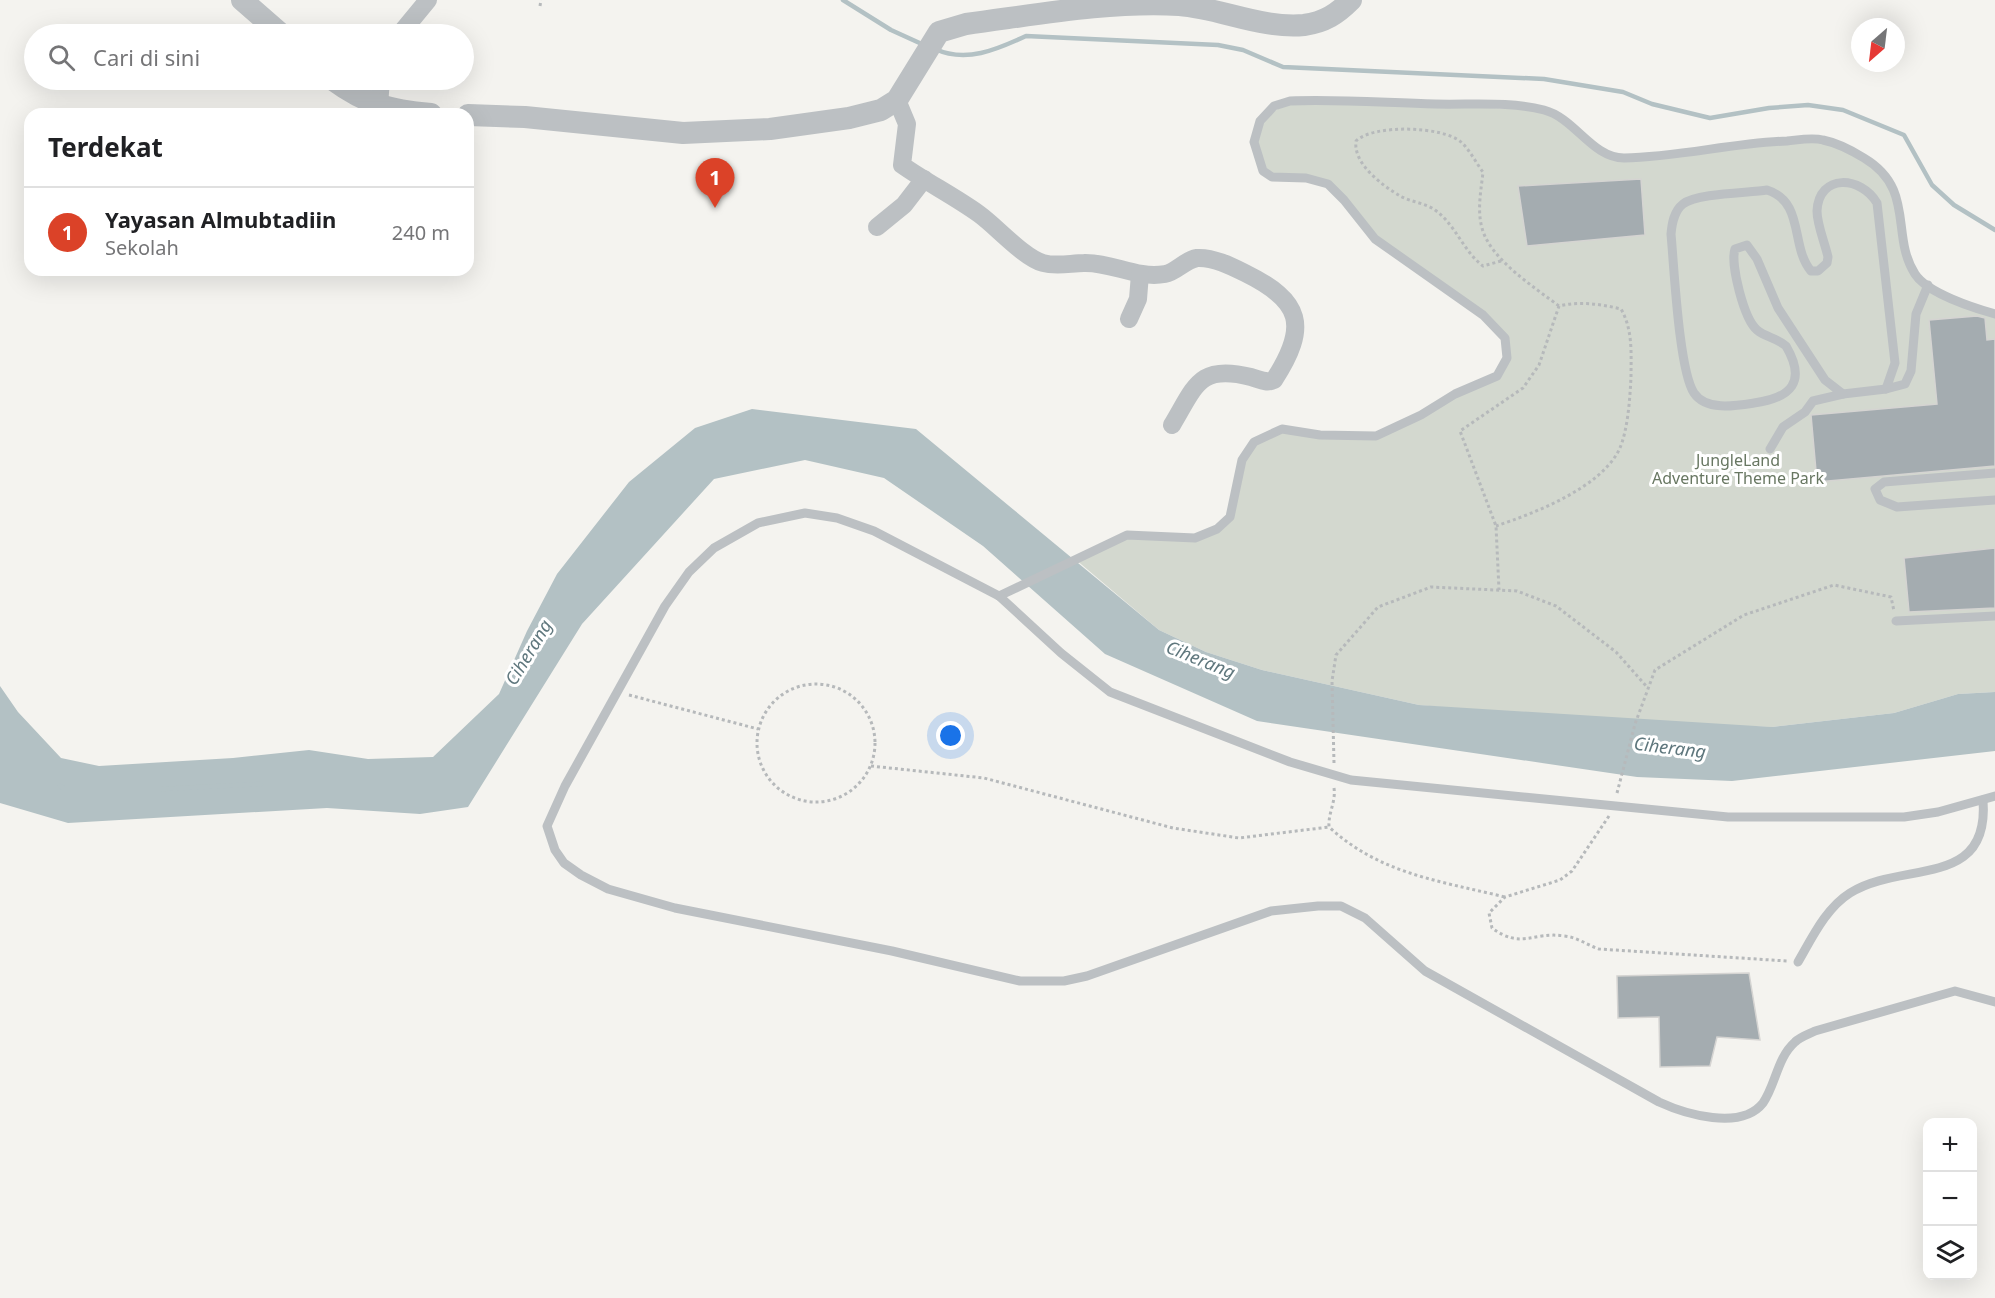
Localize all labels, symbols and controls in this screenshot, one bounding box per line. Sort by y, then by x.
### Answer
north arrow [1851,18,1905,72]
search box [24,24,474,90]
icon: search [45,41,78,74]
text: Cari di sini [93,42,200,72]
text: Terdekat [48,129,163,165]
pin: 1 [696,158,734,208]
text: Yayasan Almubtadiin [105,204,336,234]
text: 1 [62,219,73,246]
text: 240 m [392,219,450,246]
text: Sekolah [105,234,179,261]
park label: JungleLand Adventure Theme Park [1652,449,1824,489]
water label: Ciherang [499,615,557,689]
water label: Ciherang [1163,634,1239,684]
your location [936,721,965,750]
water label: Ciherang [1633,731,1707,763]
map controls [1923,1118,1977,1280]
button: + [1923,1118,1977,1172]
button: − [1923,1172,1977,1226]
button: layers [1923,1226,1977,1280]

